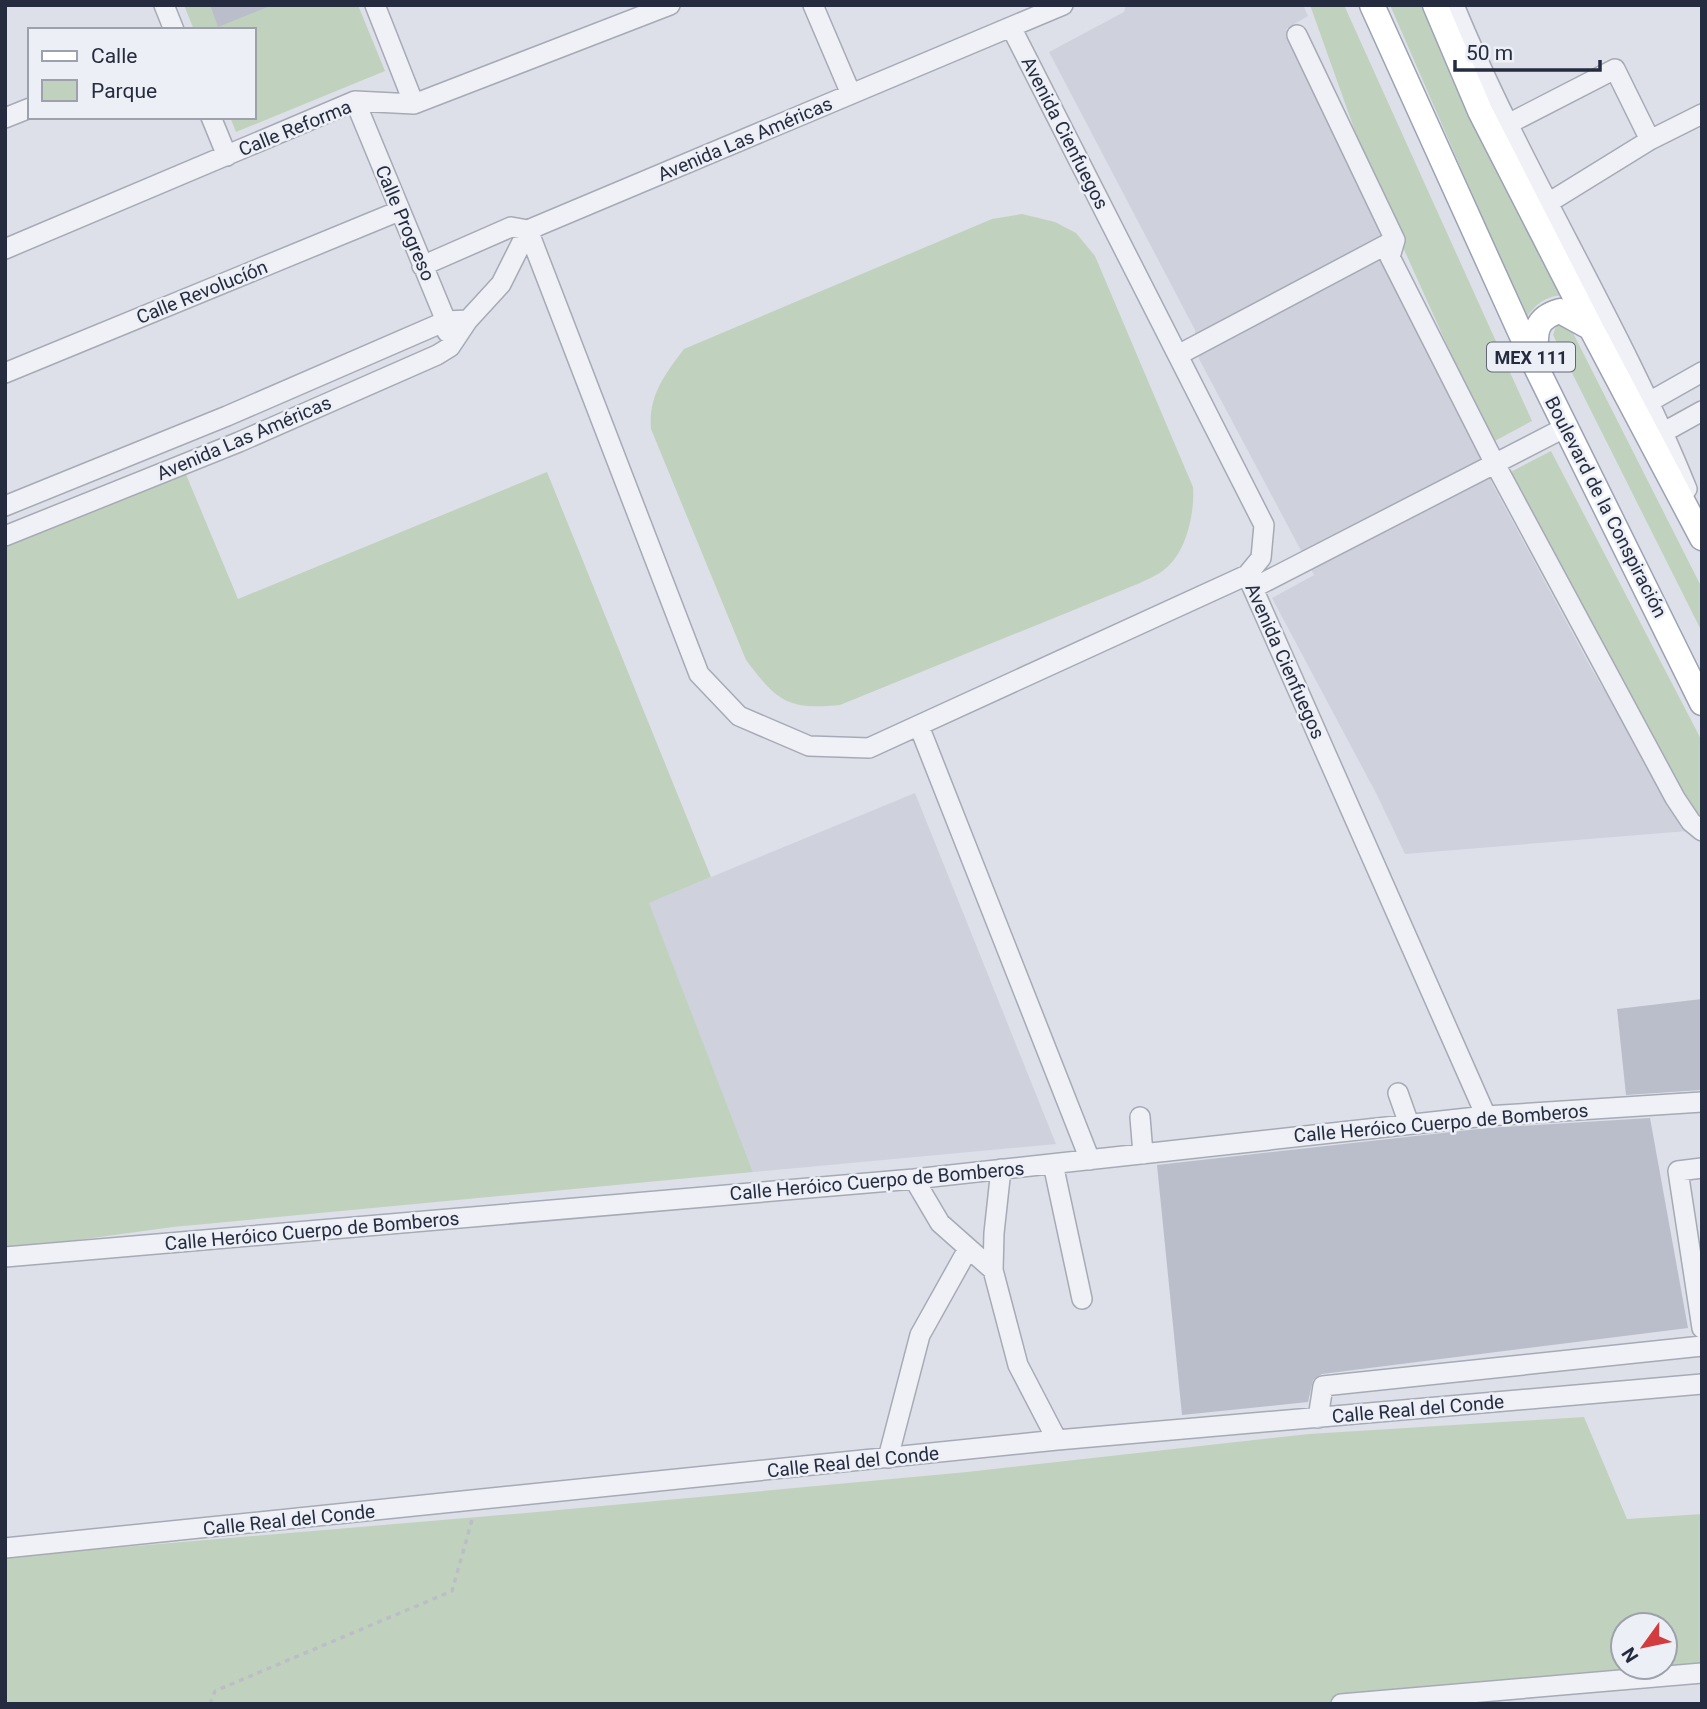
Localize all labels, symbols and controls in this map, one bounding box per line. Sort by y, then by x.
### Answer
legend [28,28,256,119]
scale bar [1455,28,1600,72]
text: 50 m [1466,41,1513,65]
text: Calle [91,44,137,68]
street label: Avenida Cienfuegos [1017,53,1113,213]
text: Parque [91,79,157,103]
street label: Avenida Las Américas [654,92,836,186]
street label: Calle Reforma [235,95,355,161]
street label: Calle Progreso [370,162,440,284]
street label: Calle Revolucíón [133,255,271,329]
road number: MEX 111 [1487,342,1575,372]
street label: Avenida Las Américas [153,391,335,485]
street label: Boulevard de la Conspiración [1540,393,1672,621]
street label: Avenida Cienfuegos [1240,580,1330,742]
street label: Calle Heróico Cuerpo de Bomberos [1293,1099,1589,1147]
street label: Calle Heróico Cuerpo de Bomberos [729,1157,1025,1205]
street label: Calle Heróico Cuerpo de Bomberos [164,1207,460,1255]
street label: Calle Real del Conde [1331,1390,1505,1428]
street label: Calle Real del Conde [766,1442,940,1482]
street label: Calle Real del Conde [202,1500,376,1540]
north arrow [1609,1611,1679,1681]
text: N [1617,1643,1643,1667]

